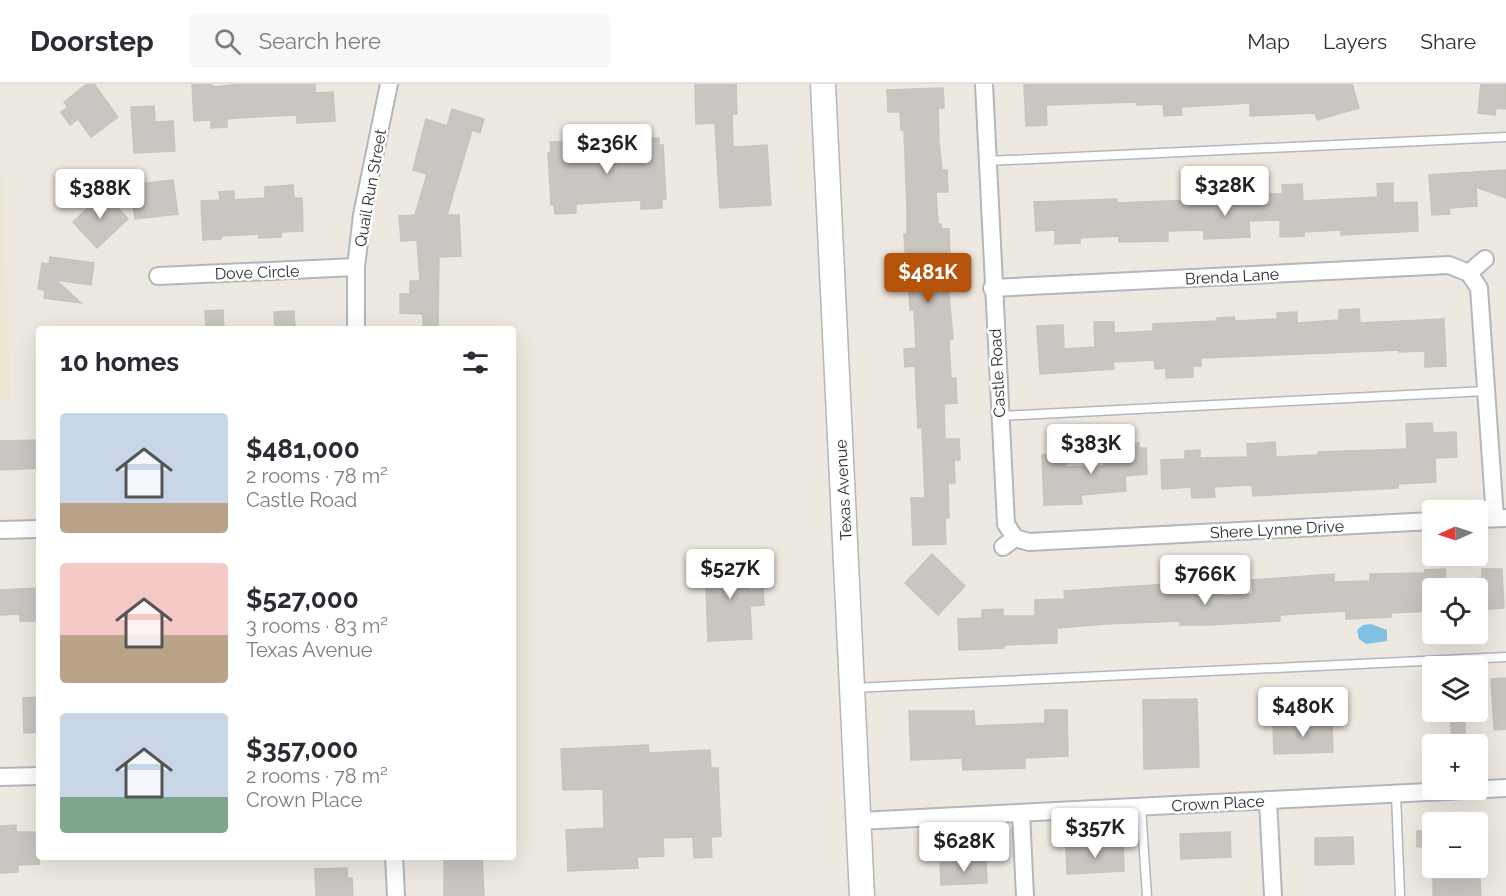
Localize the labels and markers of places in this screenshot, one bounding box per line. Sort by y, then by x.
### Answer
pin: $236K [565,124,649,175]
pin: $328K [1183,166,1267,217]
pin: $388K [58,169,142,220]
pin: $481K [886,253,970,304]
pin: $383K [1049,424,1133,475]
pin: $527K [688,549,772,600]
pin: $766K [1163,555,1247,606]
pin: $480K [1261,687,1345,738]
pin: $357K [1053,808,1137,859]
pin: $628K [922,822,1006,873]

